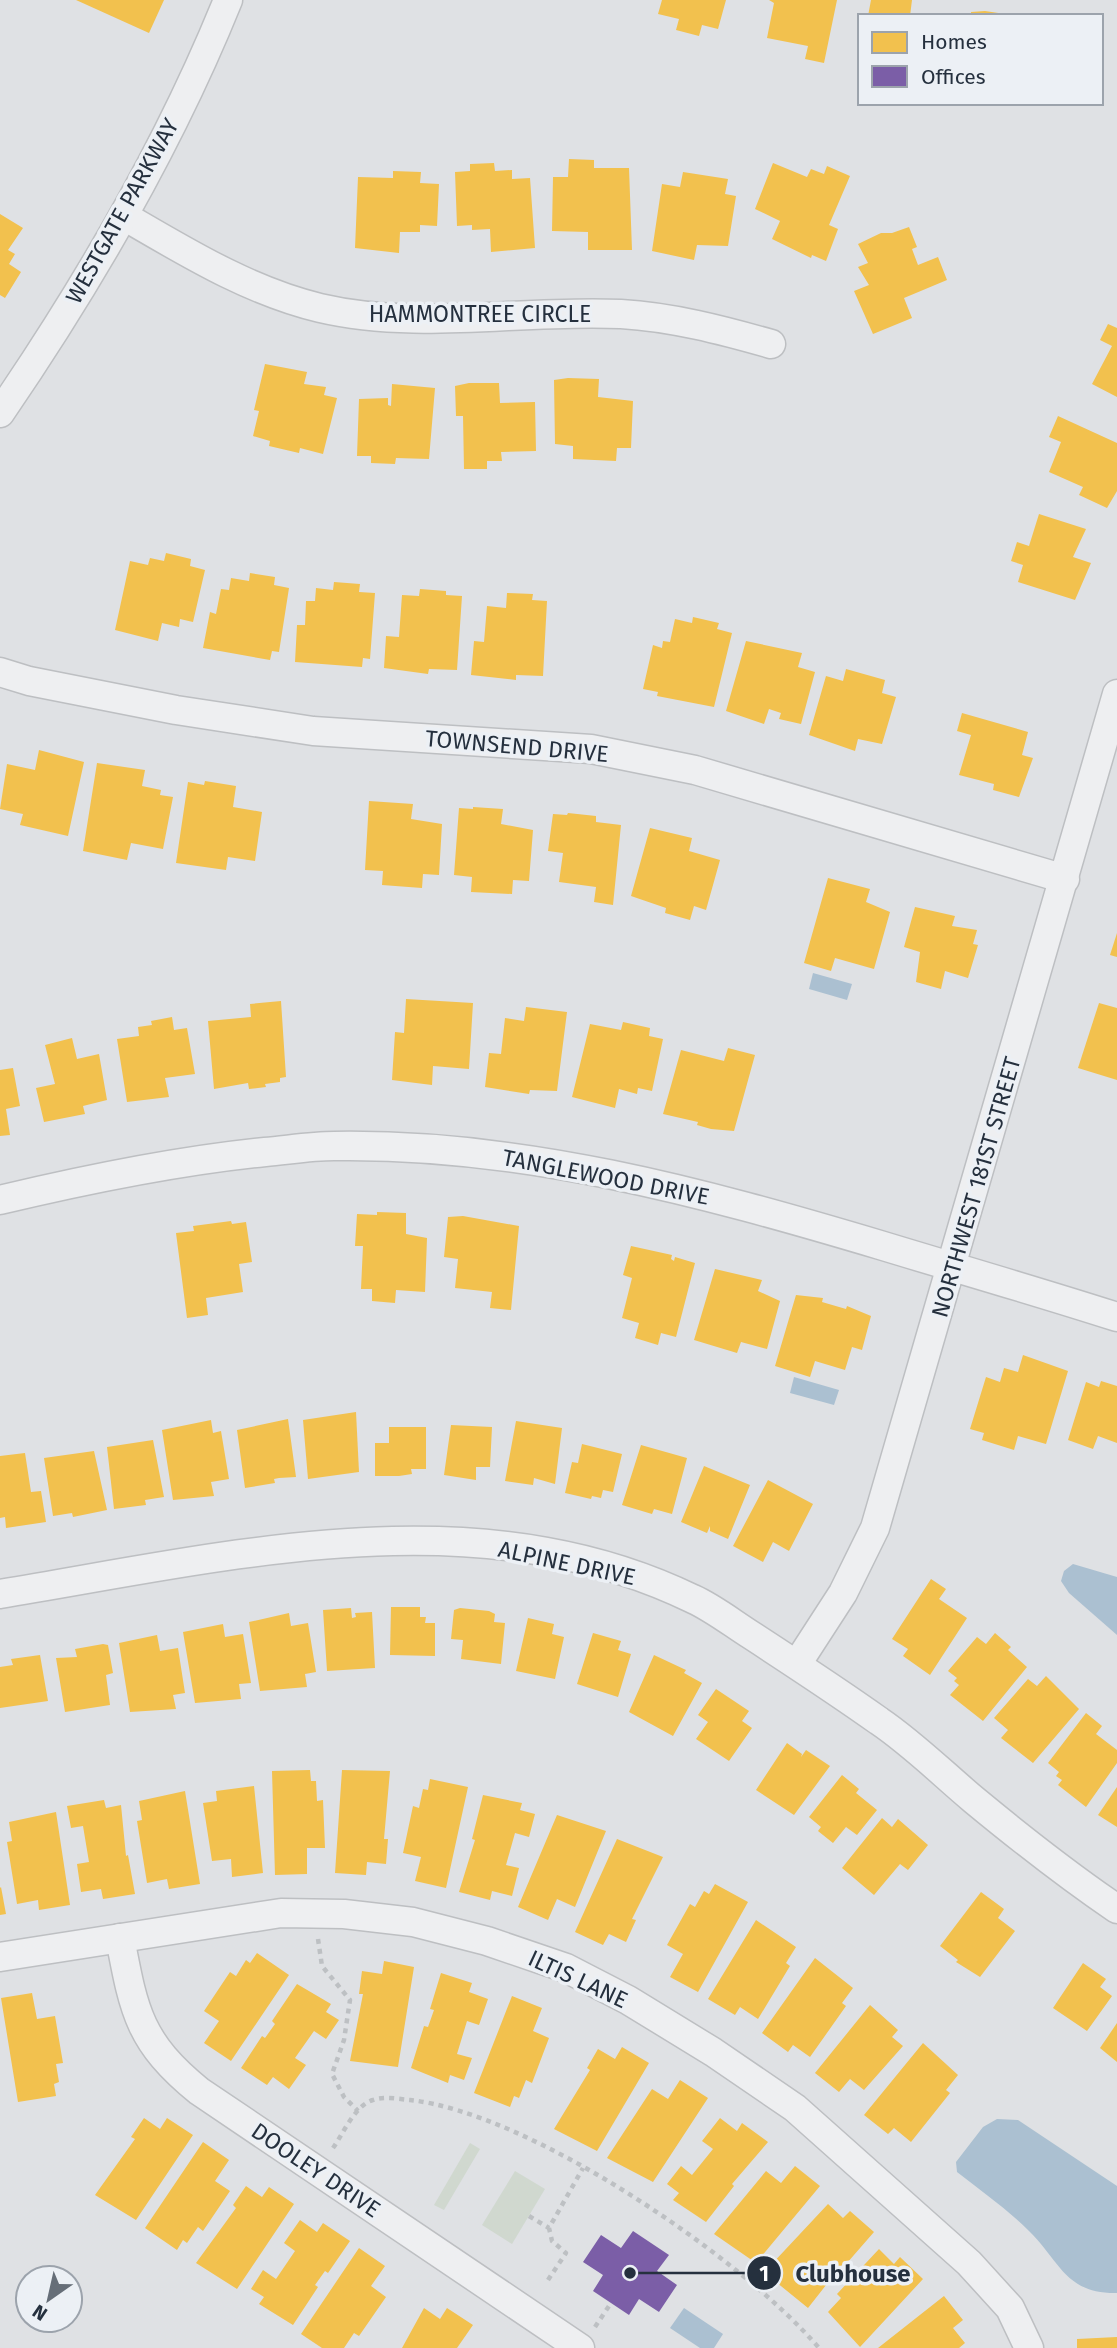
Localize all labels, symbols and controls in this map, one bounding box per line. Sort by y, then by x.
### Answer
legend [858,14,1103,105]
text: Homes [921,29,987,55]
text: Offices [921,64,986,90]
street label: WESTGATE PARKWAY [59,113,185,308]
street label: HAMMONTREE CIRCLE [369,300,591,328]
street label: TOWNSEND DRIVE [424,724,610,768]
street label: NORTHWEST 181ST STREET [925,1053,1027,1321]
street label: TANGLEWOOD DRIVE [500,1143,712,1211]
street label: ALPINE DRIVE [496,1535,638,1591]
street label: ILTIS LANE [524,1944,632,2014]
street label: DOOLEY DRIVE [246,2117,386,2223]
callout: Clubhouse [746,2251,924,2296]
text: Clubhouse [795,2260,911,2288]
text: 1 [759,2261,769,2287]
north arrow [14,2264,84,2334]
text: N [28,2300,51,2326]

